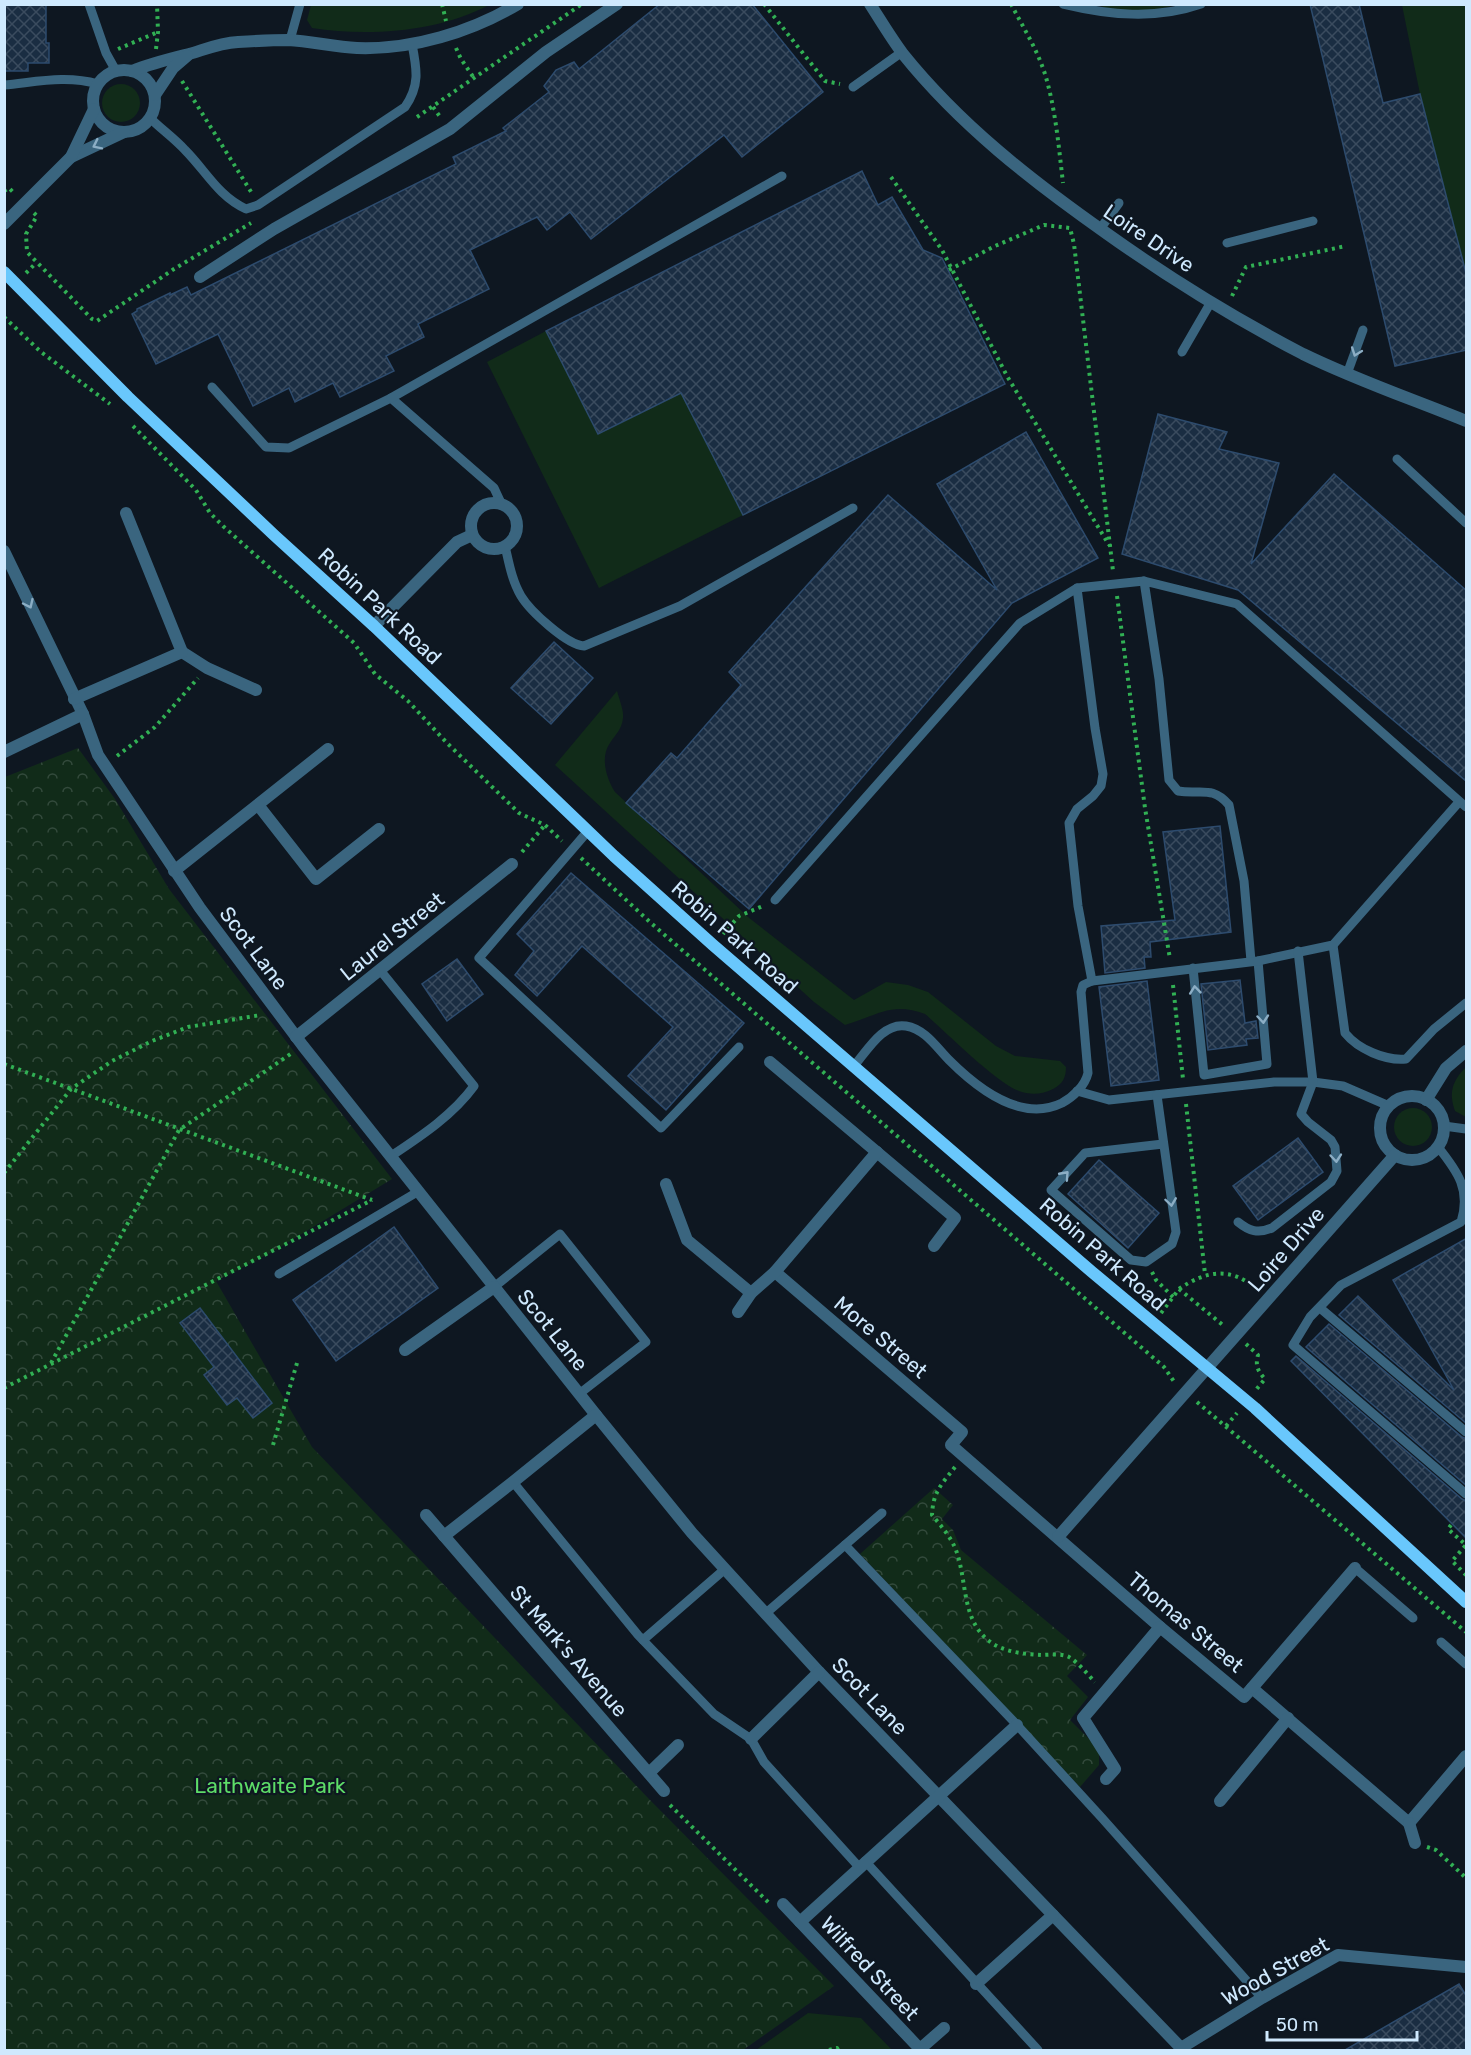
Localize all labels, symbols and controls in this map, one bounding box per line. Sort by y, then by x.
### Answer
one-way arrow [93,137,104,149]
street label: Loire Drive [1099,199,1199,277]
one-way arrow [1350,346,1363,357]
street label: Robin Park Road [313,542,447,670]
one-way arrow [22,598,34,609]
street label: Robin Park Road [667,875,803,999]
street label: Laurel Street [335,886,449,986]
street label: Scot Lane [215,901,293,995]
one-way arrow [1189,985,1202,994]
one-way arrow [1256,1015,1269,1024]
one-way arrow [1329,1153,1342,1162]
one-way arrow [1058,1171,1069,1182]
street label: Robin Park Road [1035,1192,1171,1316]
one-way arrow [1165,1197,1177,1206]
street label: Loire Drive [1242,1202,1330,1296]
street label: Scot Lane [512,1284,594,1376]
street label: More Street [829,1291,933,1383]
street label: Thomas Street [1123,1566,1249,1678]
street label: St Mark's Avenue [505,1580,633,1722]
street label: Scot Lane [827,1652,913,1740]
park label: Laithwaite Park [194,1773,346,1798]
street label: Wilfred Street [816,1911,924,2025]
street label: Wood Street [1217,1931,1333,2011]
scale bar [1267,2004,1417,2042]
text: 50 m [1276,2014,1319,2036]

